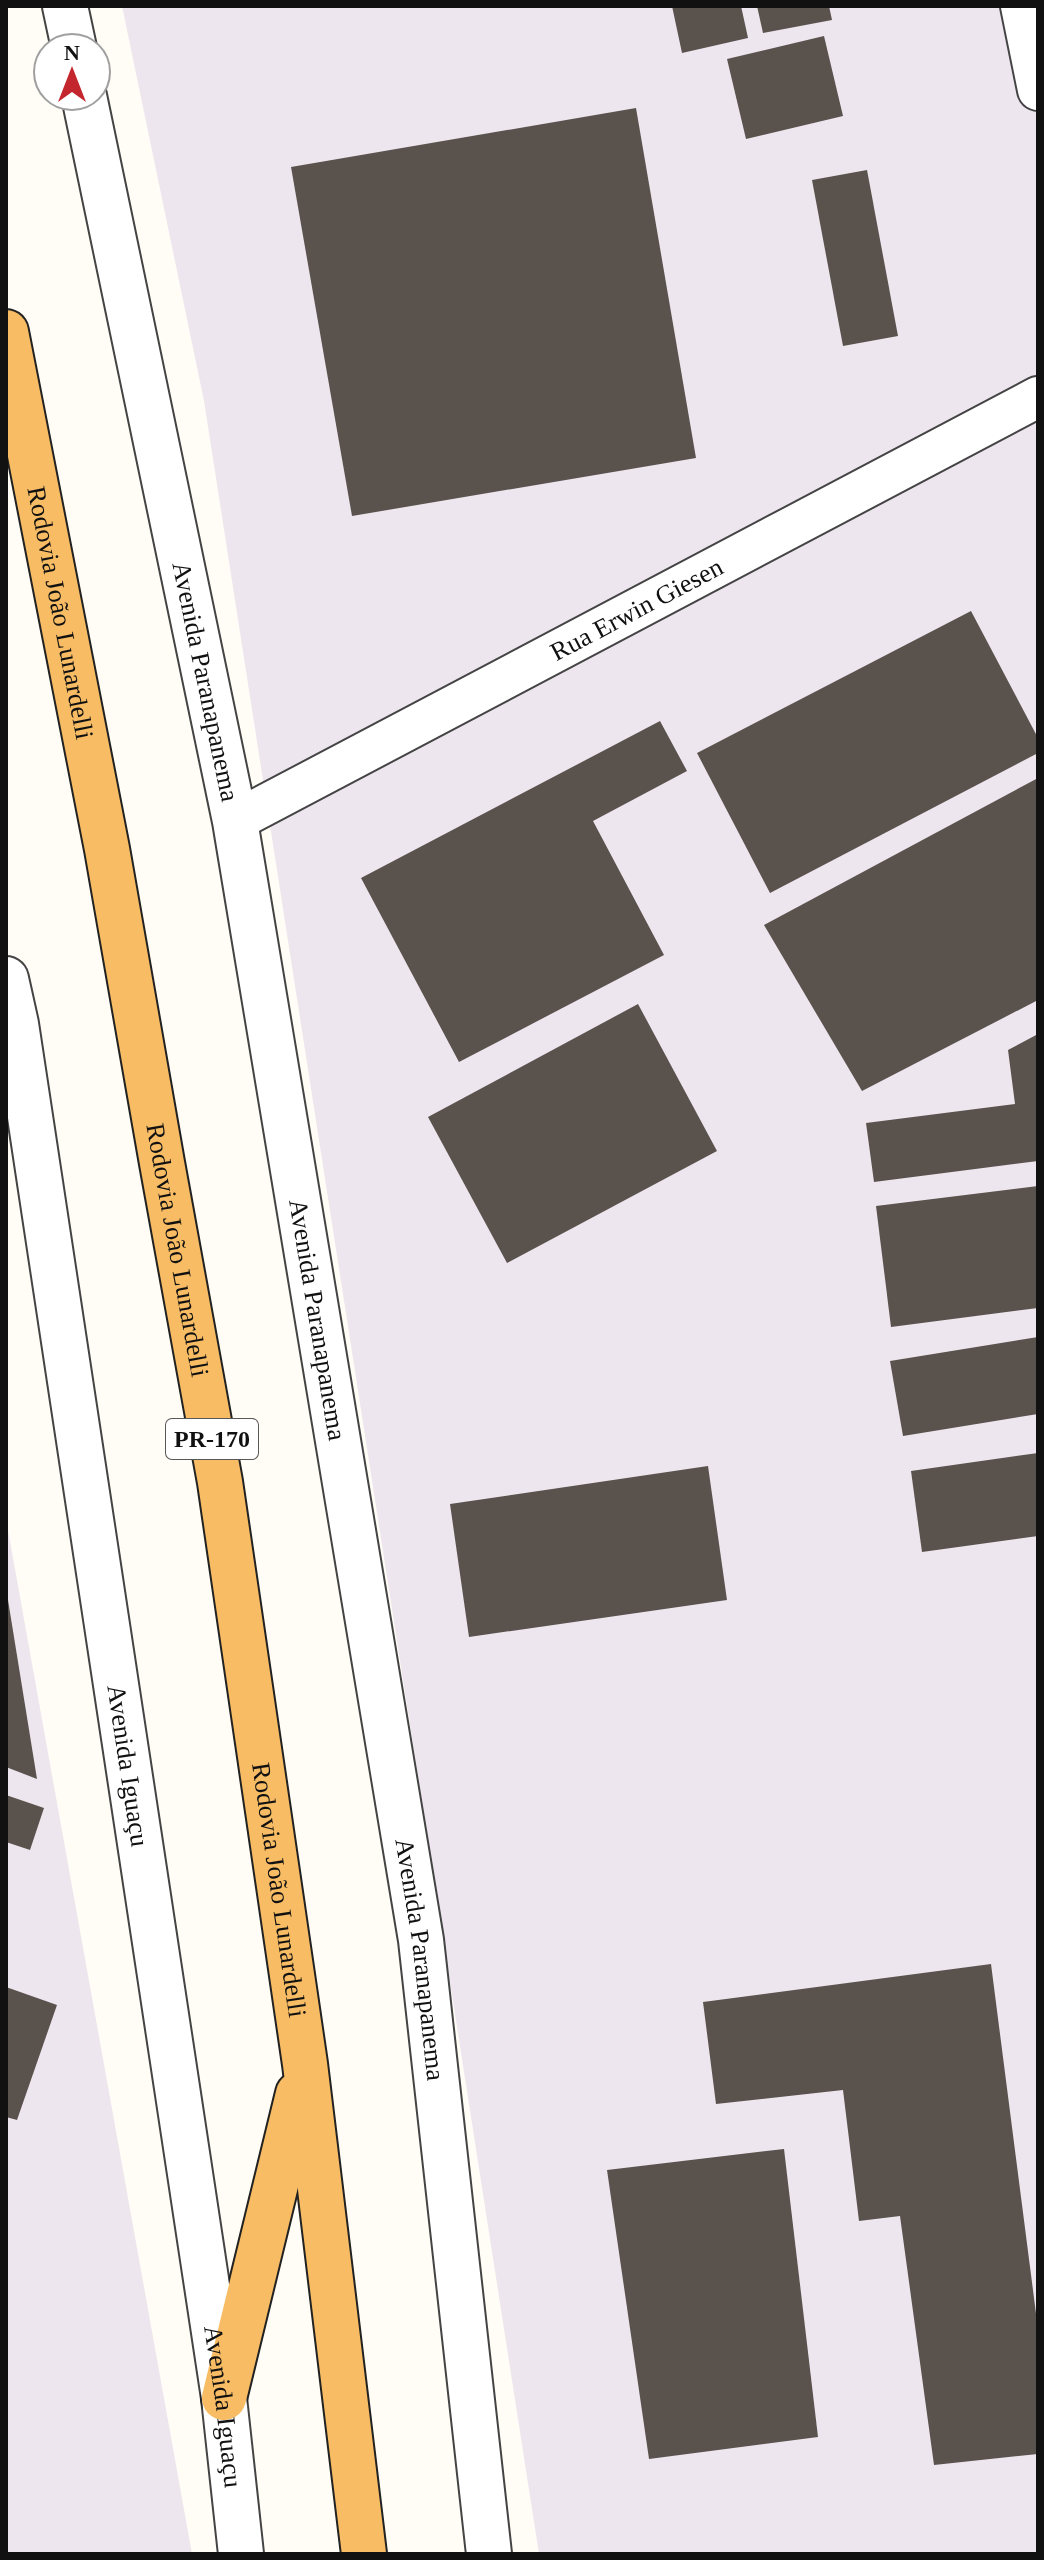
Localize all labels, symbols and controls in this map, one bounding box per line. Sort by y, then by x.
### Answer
north arrow [32,32,112,112]
text: N [64,40,80,65]
street label: Rodovia João Lunardelli [21,484,99,742]
street label: Rua Erwin Giesen [546,552,728,667]
street label: Avenida Paranapanema [166,559,245,805]
street label: Rodovia João Lunardelli [140,1121,215,1379]
street label: Avenida Paranapanema [283,1197,352,1443]
road number: PR-170 [166,1419,258,1459]
street label: Avenida Iguaçu [101,1683,154,1849]
street label: Rodovia João Lunardelli [246,1761,312,2019]
street label: Avenida Paranapanema [389,1836,451,2083]
street label: Avenida Iguaçu [198,2323,248,2489]

